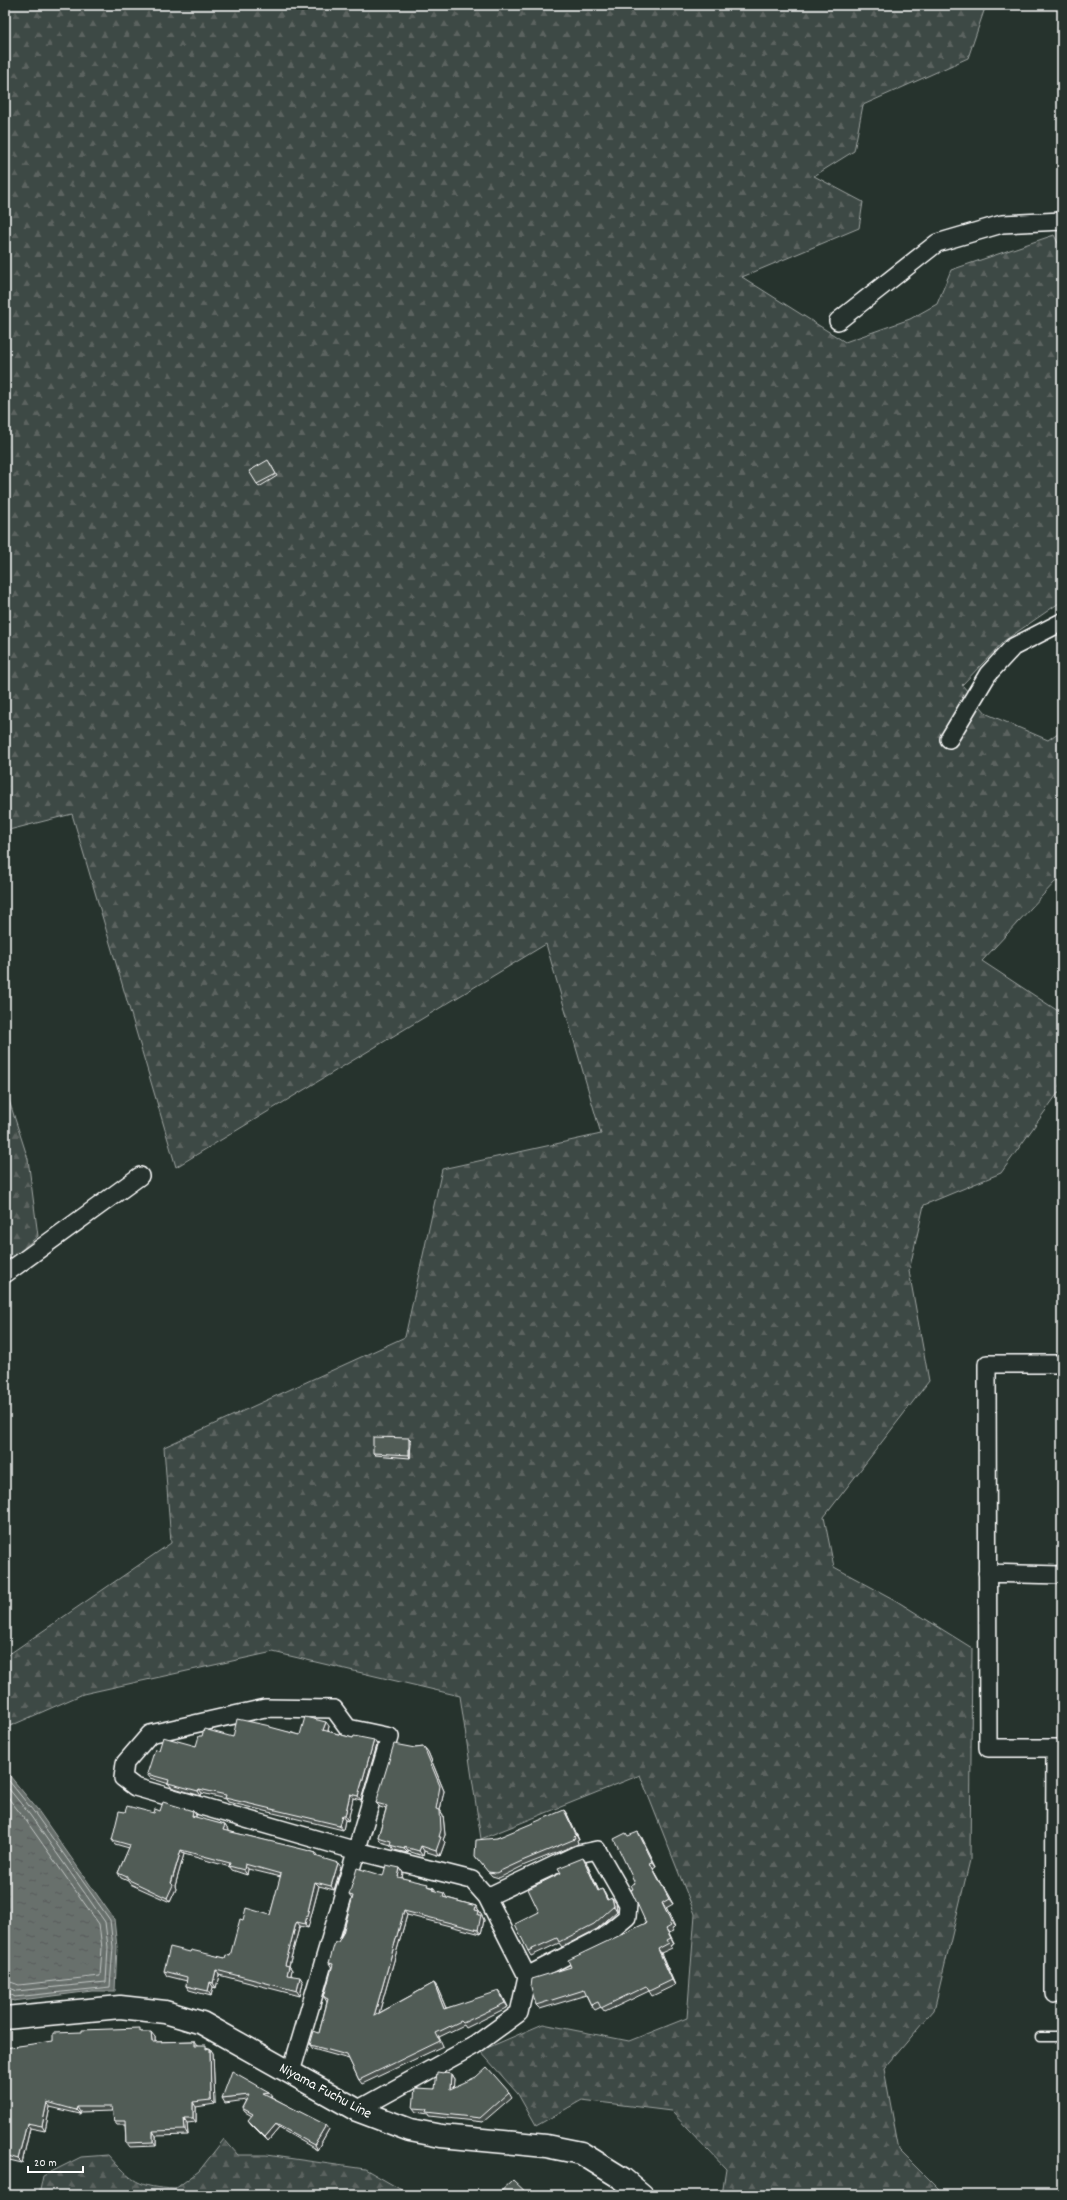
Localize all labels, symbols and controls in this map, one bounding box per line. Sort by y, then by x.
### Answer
street label: Niyama Fuchu Line [275,2058,376,2126]
scale bar [28,2148,83,2174]
text: 20 m [34,2155,57,2172]

